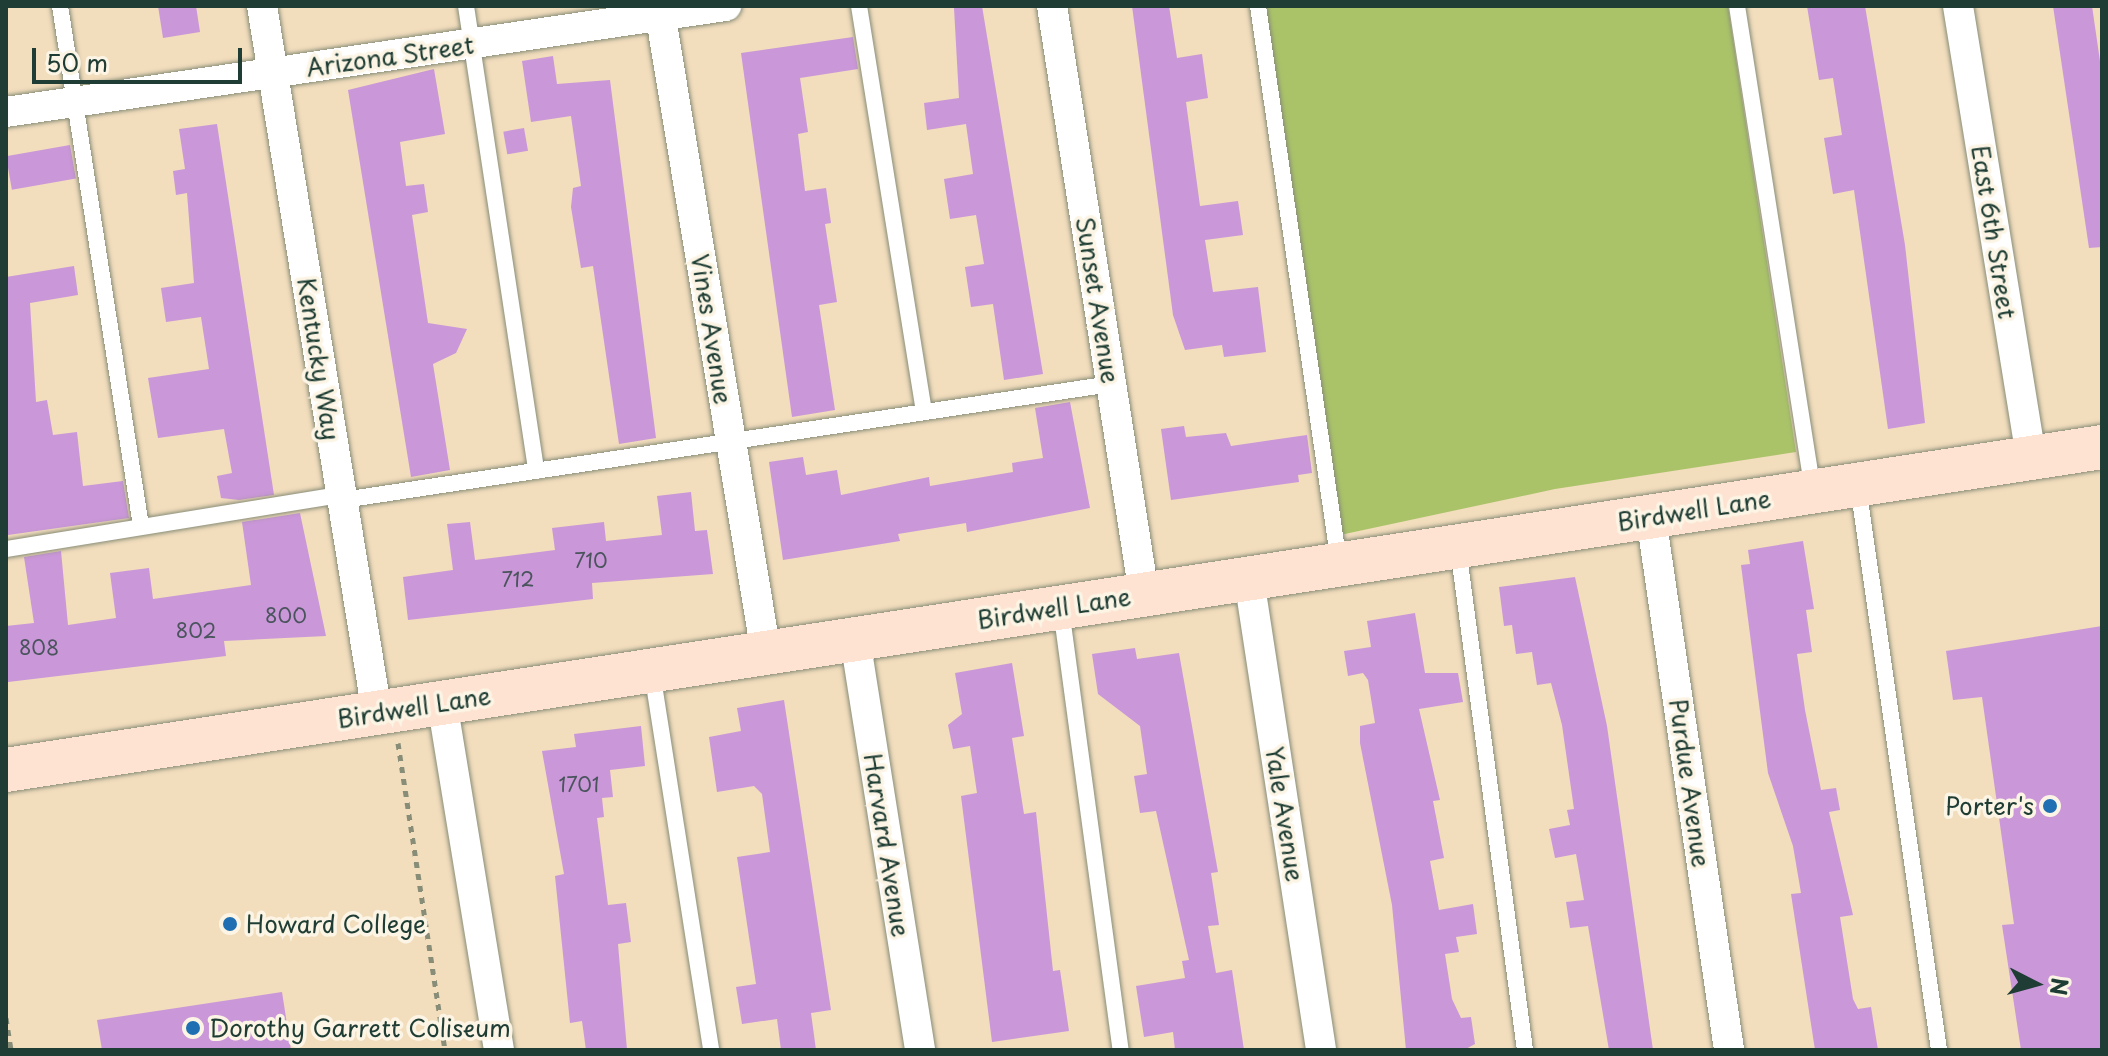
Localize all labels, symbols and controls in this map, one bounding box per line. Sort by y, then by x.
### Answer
street label: Arizona Street [304,30,476,82]
scale bar [36,32,246,82]
text: 50 m [46,44,108,80]
street label: East 6th Street [1966,142,2022,322]
street label: Sunset Avenue [1071,215,1125,385]
street label: Vines Avenue [686,252,738,406]
street label: Kentucky Way [292,274,346,444]
street label: Birdwell Lane [1614,484,1774,536]
house number: 710 [574,548,608,572]
house number: 712 [502,567,534,591]
street label: Birdwell Lane [974,582,1134,634]
house number: 800 [265,603,307,627]
house number: 802 [176,618,216,642]
house number: 808 [19,635,59,659]
street label: Birdwell Lane [334,681,494,733]
street label: Purdue Avenue [1664,696,1716,870]
street label: Yale Avenue [1260,744,1310,884]
street label: Harvard Avenue [858,751,916,939]
house number: 1701 [559,772,599,796]
place label: Porter's [1945,792,2034,820]
marker: Porter's [2041,797,2059,815]
place label: Howard College [246,910,428,938]
marker: Howard College [221,915,239,933]
north arrow [1996,944,2076,1024]
text: N [2043,976,2078,997]
place label: Dorothy Garrett Coliseum [209,1014,510,1042]
marker: Dorothy Garrett Coliseum [184,1019,202,1037]

